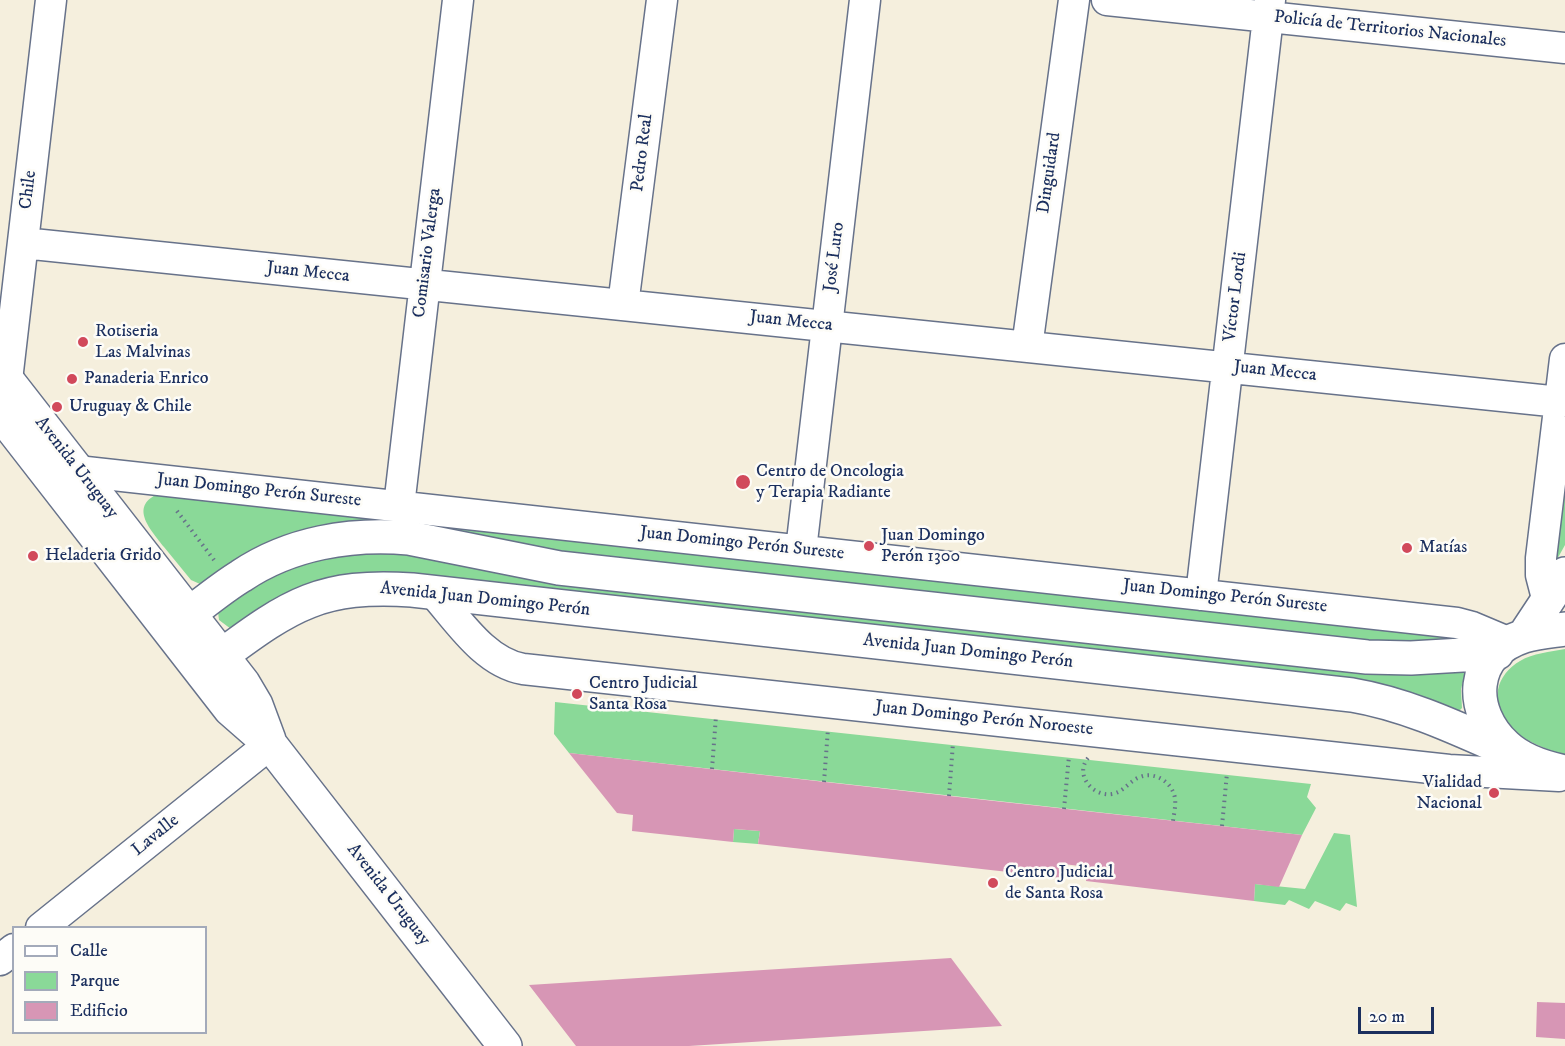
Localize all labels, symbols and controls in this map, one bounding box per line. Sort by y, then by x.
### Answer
street label: Policía de Territorios Nacionales [1273,7,1507,53]
street label: Pedro Real [628,113,658,193]
street label: Dinguidard [1034,131,1066,215]
street label: Chile [16,169,42,211]
street label: Comisario Valerga [409,187,447,319]
street label: José Luro [820,221,850,293]
street label: Víctor Lordi [1220,251,1252,343]
street label: Juan Mecca [265,258,351,288]
street label: Juan Mecca [748,307,834,337]
place label: Rotiseria Las Malvinas [95,321,190,364]
marker: Rotiseria Las Malvinas [76,335,90,349]
street label: Juan Mecca [1232,357,1318,387]
place label: Panaderia Enrico [84,368,208,390]
marker: Panaderia Enrico [65,372,79,386]
place label: Uruguay & Chile [69,396,192,418]
marker: Uruguay & Chile [50,400,64,414]
street label: Avenida Uruguay [30,413,122,523]
place label: Centro de Oncologia y Terapia Radiante [756,461,904,504]
street label: Juan Domingo Perón Sureste [156,470,362,512]
marker: Centro de Oncologia y Terapia Radiante [734,473,752,491]
street label: Juan Domingo Perón Sureste [639,523,845,565]
place label: Juan Domingo Perón 1300 [881,525,985,568]
place label: Matías [1419,537,1467,559]
marker: Juan Domingo Perón 1300 [862,539,876,553]
marker: Matías [1400,541,1414,555]
place label: Heladeria Grido [45,545,161,567]
marker: Heladeria Grido [26,549,40,563]
street label: Juan Domingo Perón Sureste [1122,576,1328,618]
street label: Avenida Juan Domingo Perón [379,578,591,622]
street label: Avenida Juan Domingo Perón [862,630,1074,674]
place label: Centro Judicial Santa Rosa [589,673,697,716]
marker: Centro Judicial Santa Rosa [570,687,584,701]
street label: Juan Domingo Perón Noroeste [874,697,1094,741]
place label: Vialidad Nacional [1416,772,1482,814]
marker: Vialidad Nacional [1487,786,1501,800]
street label: Lavalle [128,811,184,861]
street label: Avenida Uruguay [342,840,434,950]
place label: Centro Judicial de Santa Rosa [1005,862,1113,904]
marker: Centro Judicial de Santa Rosa [986,876,1000,890]
legend [12,926,207,1034]
text: Calle [70,940,108,962]
text: Parque [70,970,120,992]
scale bar [1361,995,1438,1033]
text: Edificio [70,1000,128,1022]
text: 20 m [1369,1006,1405,1028]

